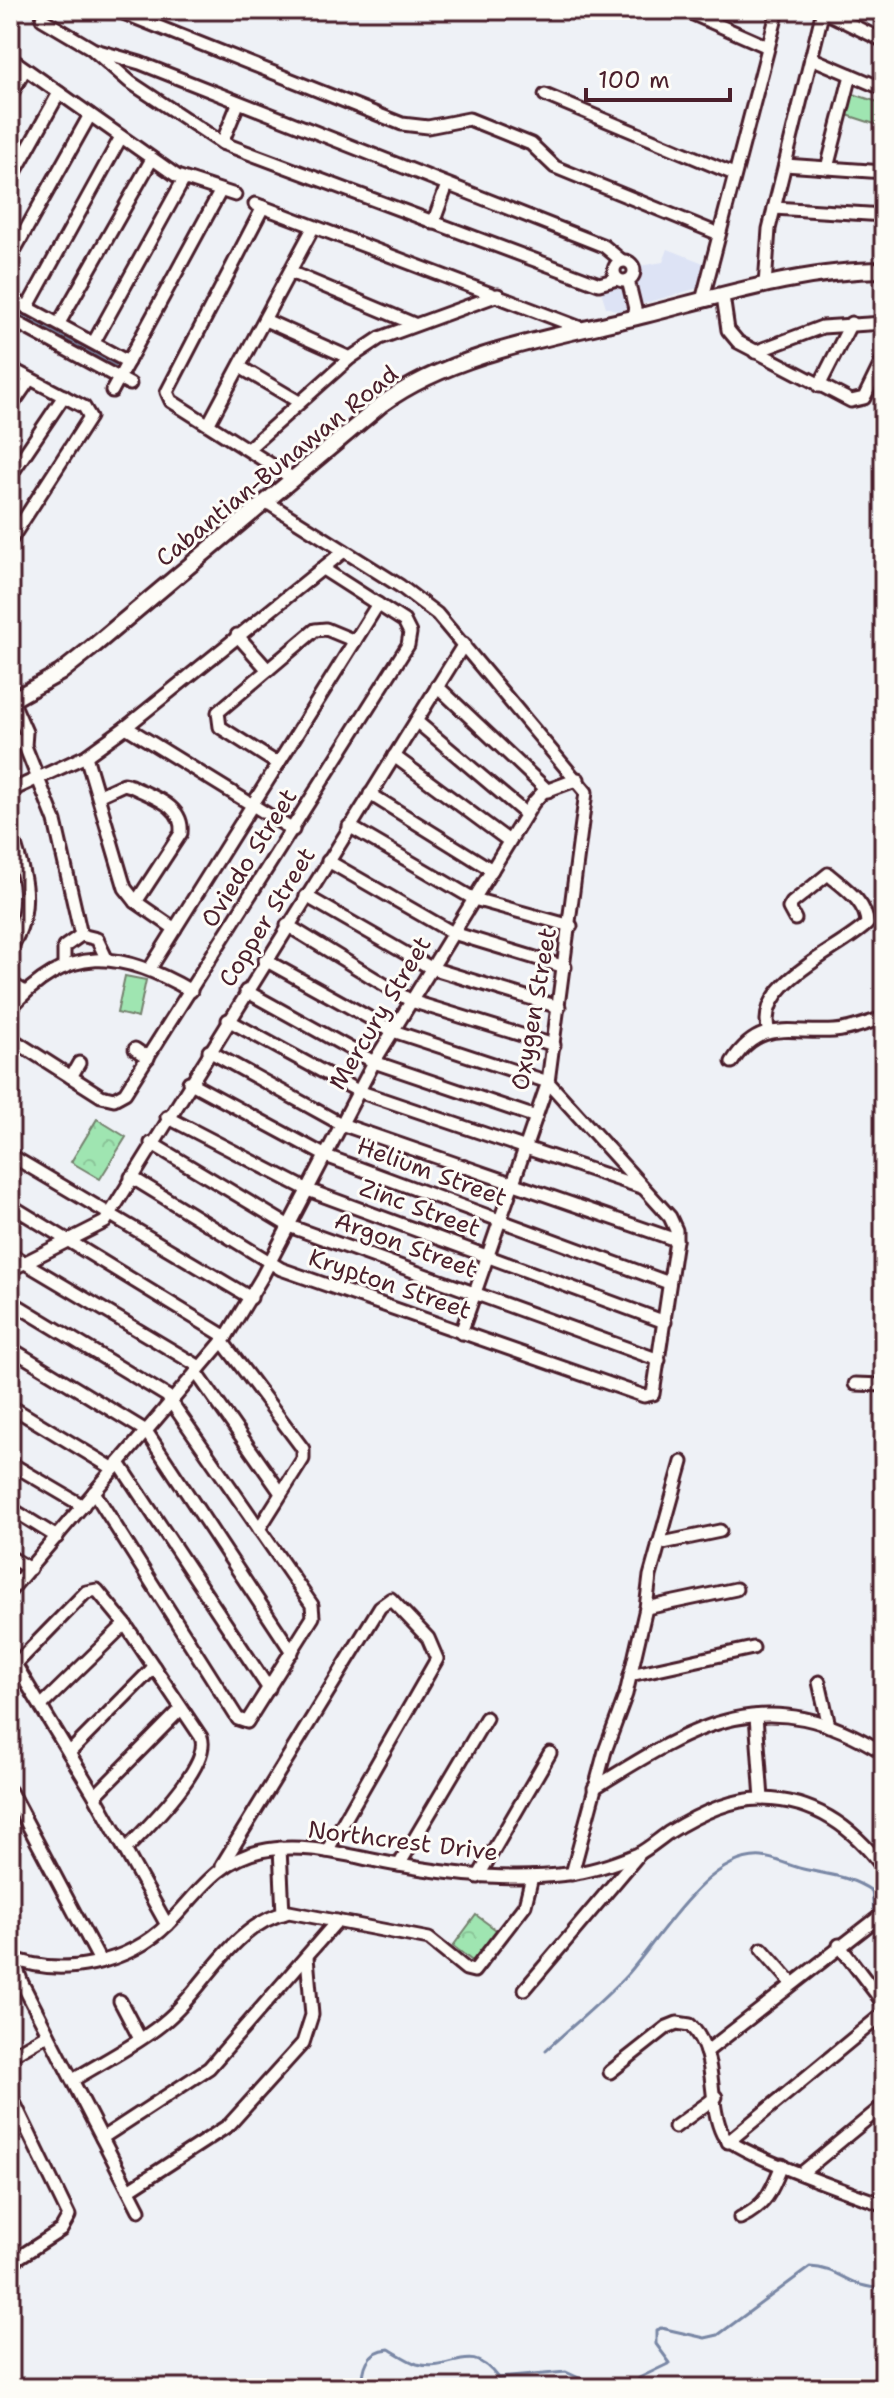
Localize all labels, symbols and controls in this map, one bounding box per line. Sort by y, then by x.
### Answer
scale bar [586,52,730,102]
text: 100 m [598,64,670,96]
street label: Cabantian-Bunawan Road [149,358,405,574]
street label: Oviedo Street [194,782,304,934]
street label: Copper Street [211,841,323,993]
street label: Oxygen Street [504,925,564,1093]
street label: Mercury Street [321,930,439,1096]
street label: Helium Street [353,1130,511,1214]
street label: Zinc Street [355,1171,485,1245]
street label: Argon Street [330,1204,482,1286]
street label: Krypton Street [304,1241,476,1327]
street label: Northcrest Drive [306,1813,500,1869]

